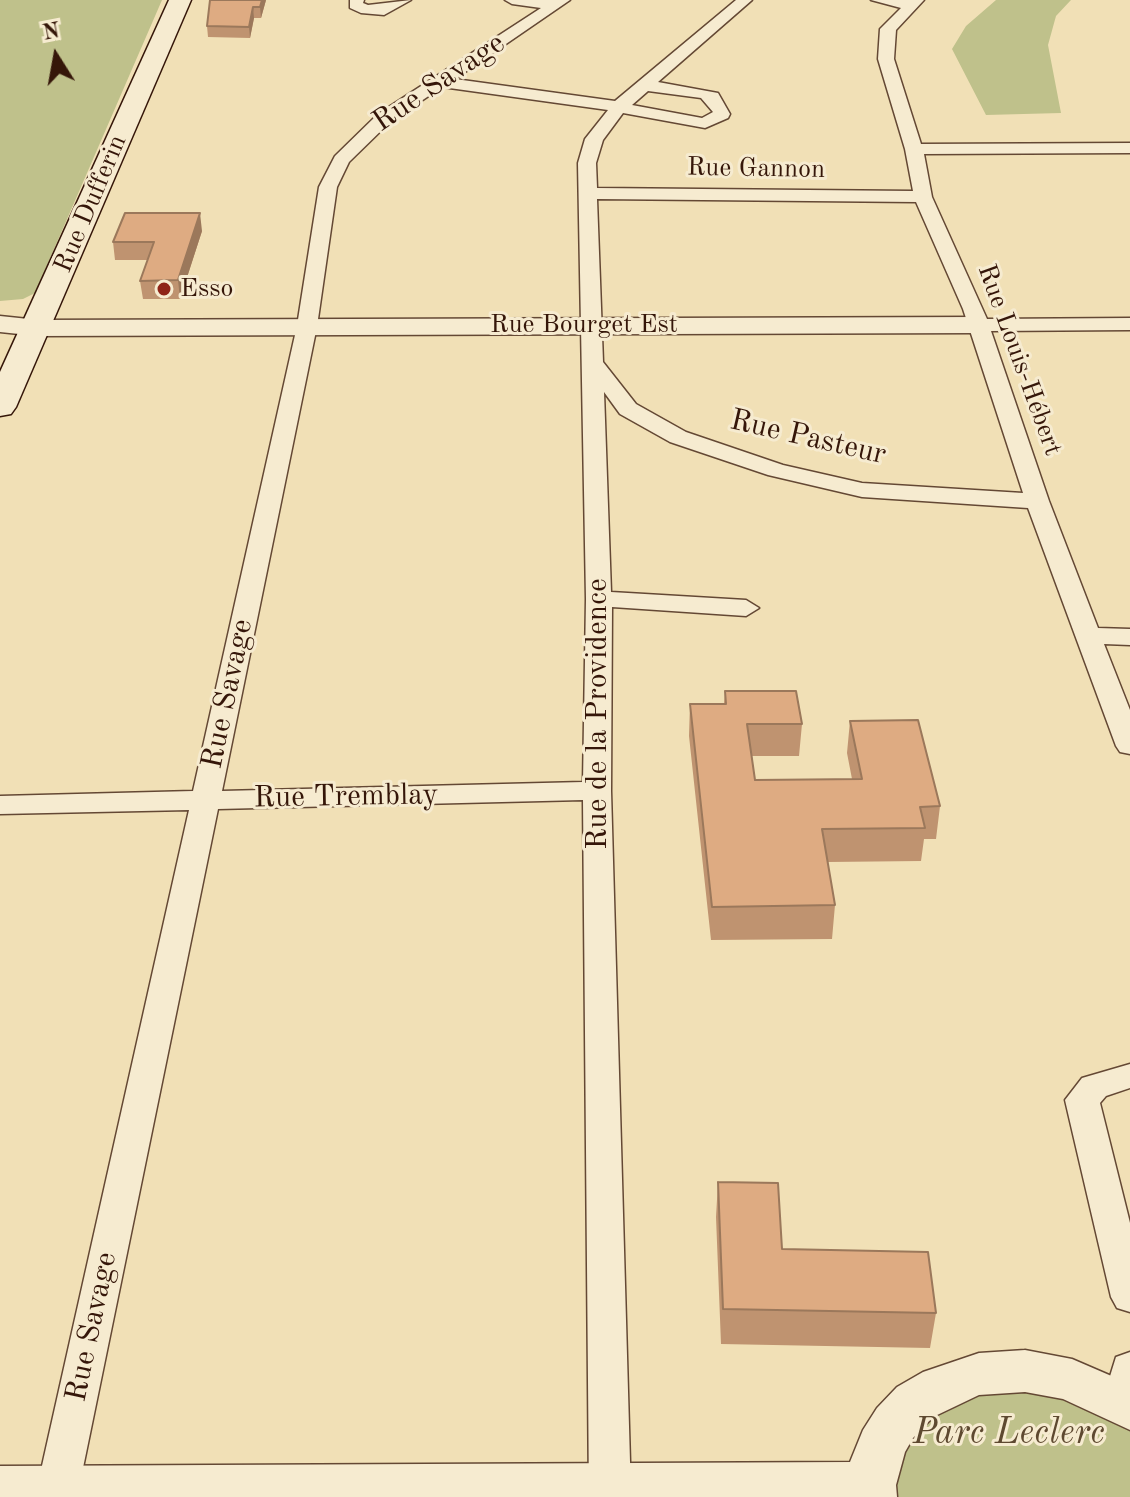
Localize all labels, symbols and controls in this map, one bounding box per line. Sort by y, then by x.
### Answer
north arrow [16,16,96,96]
text: N [41,20,62,45]
street label: Rue Savage [366,26,512,140]
street label: Rue Dufferin [48,130,134,278]
street label: Rue Gannon [687,152,825,186]
street label: Rue Louis-Hébert [970,260,1068,460]
place label: Esso [180,273,233,305]
marker: Esso [155,280,173,298]
street label: Rue Bourget Est [490,309,678,341]
street label: Rue Pasteur [726,403,890,473]
street label: Rue de la Providence [580,578,616,850]
street label: Rue Savage [195,616,261,772]
street label: Rue Tremblay [253,777,439,817]
street label: Rue Savage [59,1249,125,1405]
park label: Parc Leclerc [913,1412,1105,1456]

